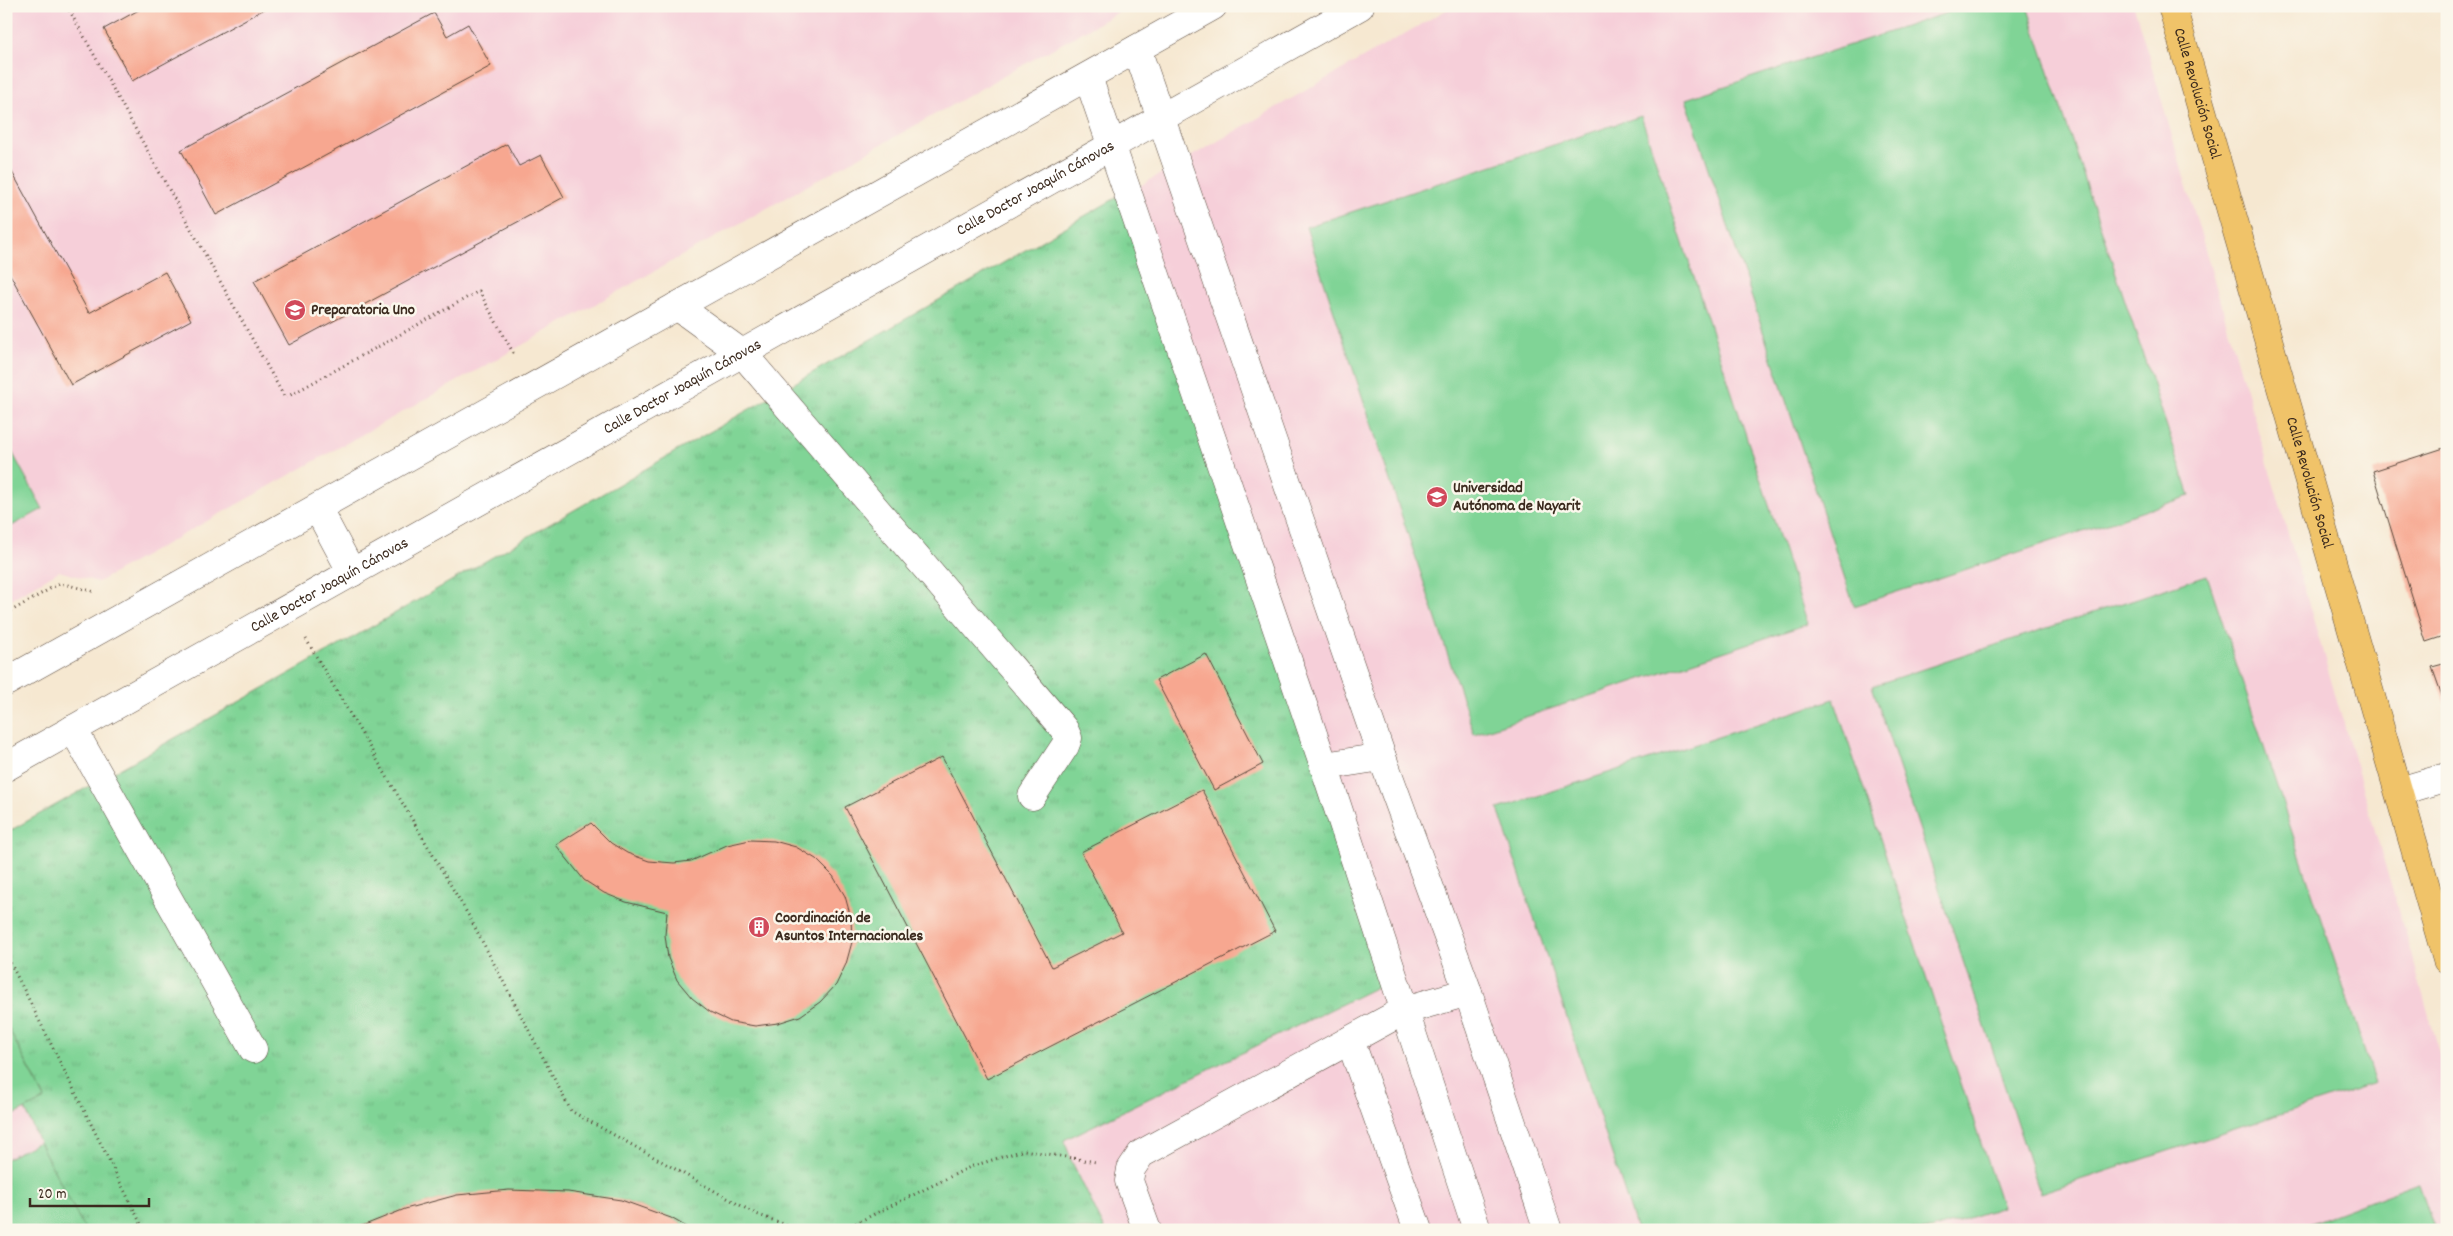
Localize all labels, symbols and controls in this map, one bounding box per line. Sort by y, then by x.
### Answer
street label: Calle Revolución Social [2167,25,2227,162]
street label: Calle Doctor Joaquín Cánovas [952,135,1119,242]
school or university icon: Preparatoria Uno [283,298,307,322]
place label: Preparatoria Uno [311,299,415,322]
street label: Calle Doctor Joaquín Cánovas [599,333,766,440]
street label: Calle Revolución Social [2280,414,2339,551]
place label: Universidad Autónoma de Nayarit [1453,477,1581,518]
school or university icon: Universidad Autónoma de Nayarit [1425,485,1449,509]
street label: Calle Doctor Joaquín Cánovas [246,531,413,639]
place label: Coordinación de Asuntos Internacionales [775,907,924,948]
building icon: Coordinación de Asuntos Internacionales [747,915,771,939]
scale bar [30,1176,149,1208]
text: 20 m [38,1184,66,1206]

